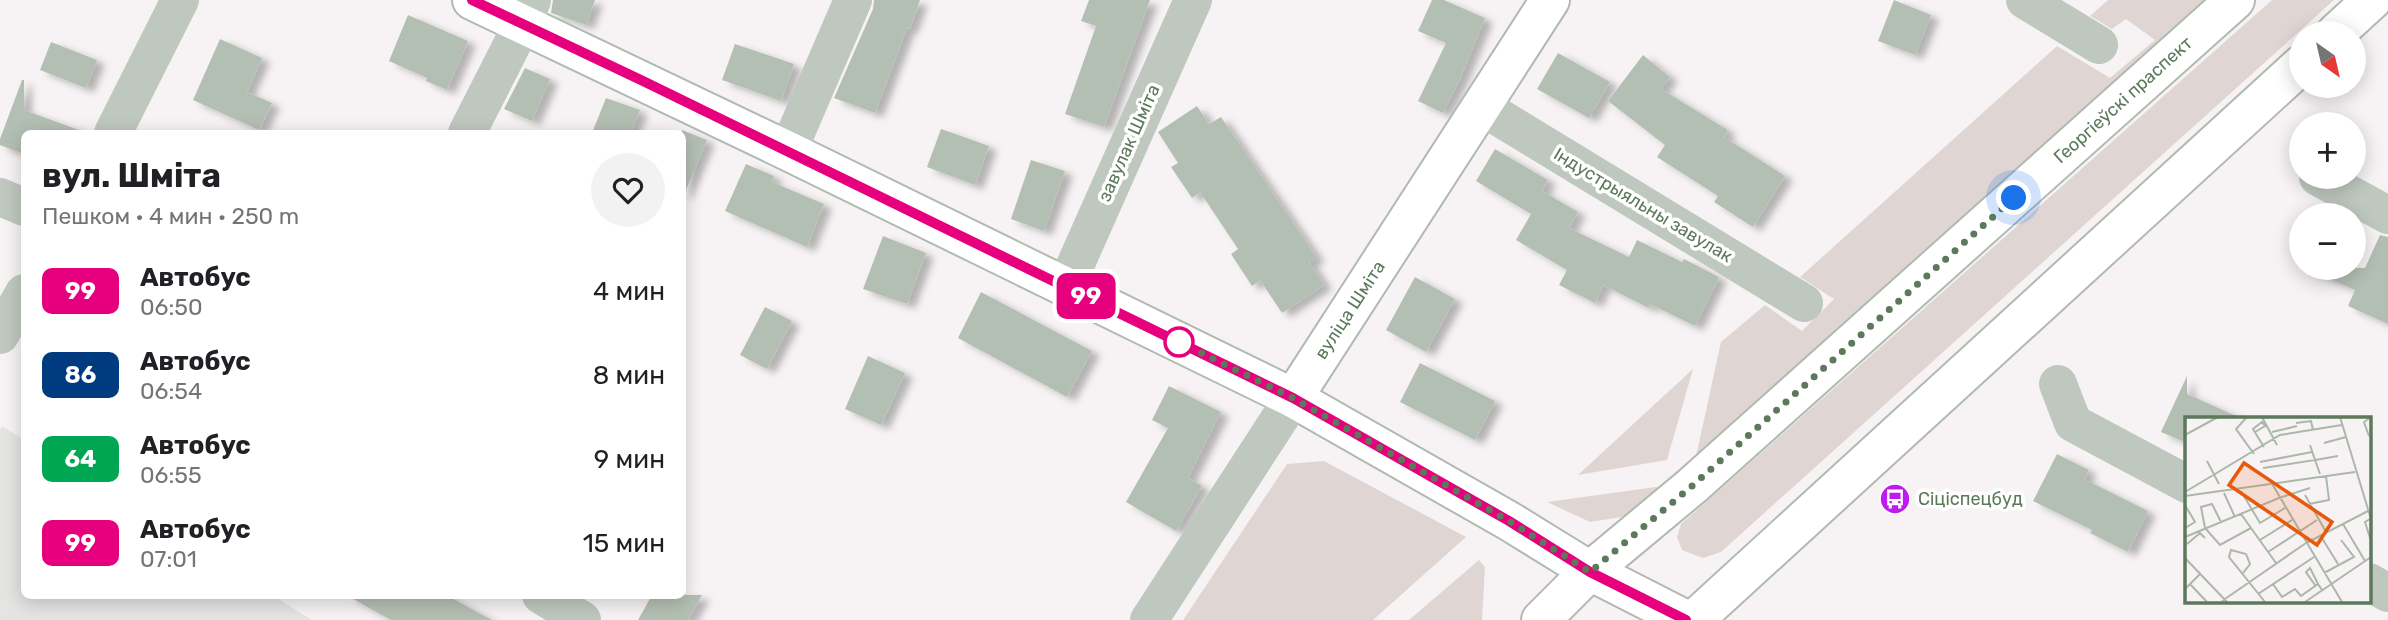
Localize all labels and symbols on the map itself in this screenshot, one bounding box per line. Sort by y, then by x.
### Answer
north arrow [2289,21,2366,98]
street label: Георгіеўскі праспект [2049,32,2197,168]
street label: завулак Шміта [1093,81,1165,205]
street label: Індустрыяльны завулак [1550,143,1737,267]
your location [1996,180,2031,215]
street label: вуліца Шміта [1310,257,1390,363]
line badge: 99 [1054,273,1118,319]
unlabelled marker [1164,327,1194,357]
inset map [2185,417,2370,602]
bus stop icon: Сіціспецбуд [1878,482,1912,516]
place label: Сіціспецбуд [1918,488,2023,510]

